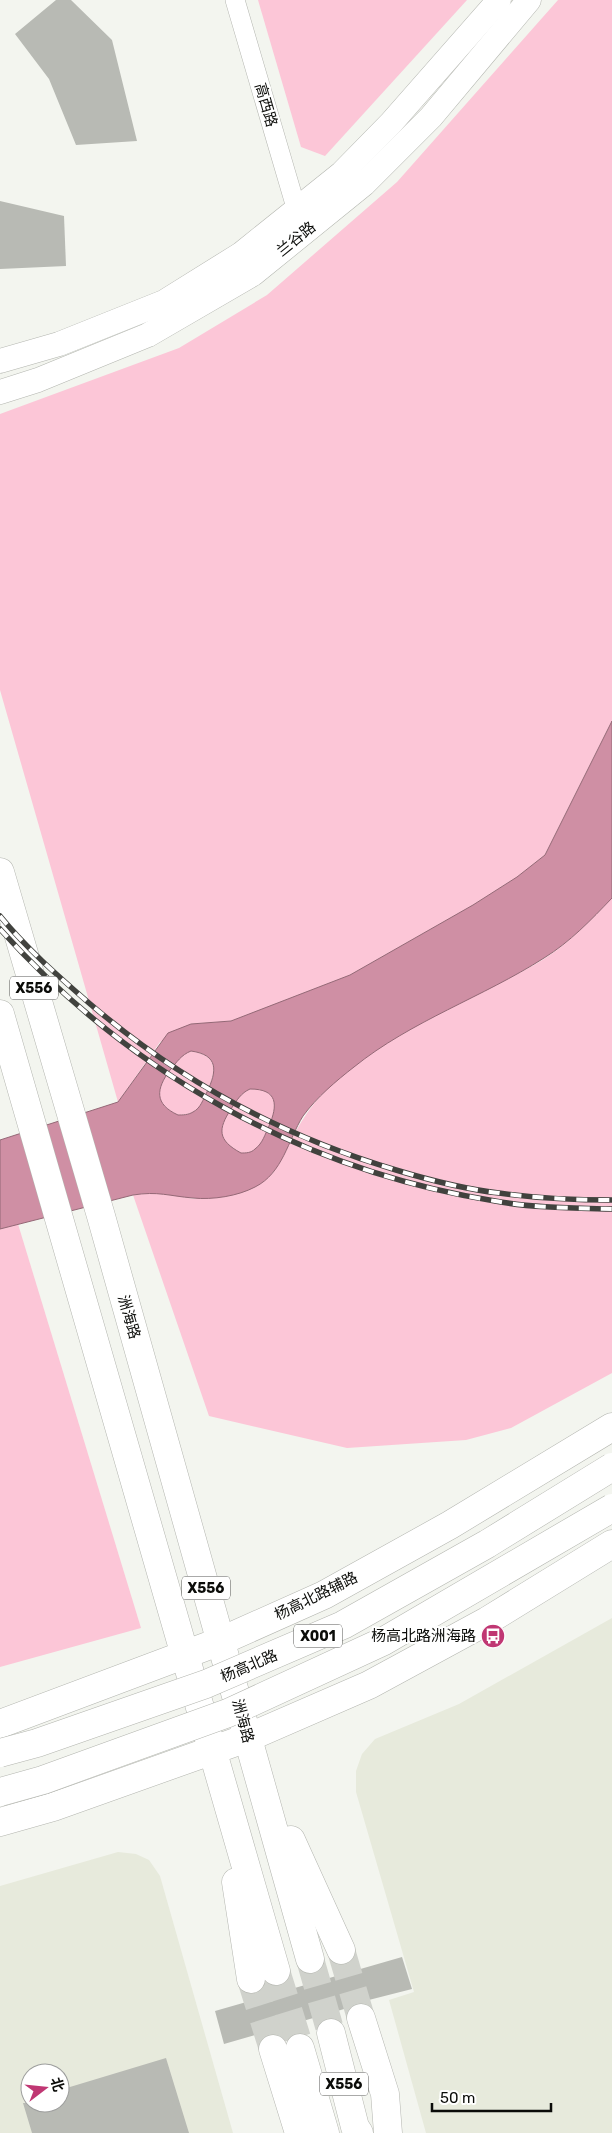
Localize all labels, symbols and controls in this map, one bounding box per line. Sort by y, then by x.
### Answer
street label: 高西路 [251,81,281,129]
street label: 兰谷路 [273,218,319,260]
road number: X556 [10,976,58,1000]
street label: 洲海路 [114,1293,144,1341]
street label: 杨高北路辅路 [272,1568,360,1624]
road number: X556 [182,1576,230,1600]
bus stop icon: 杨高北路洲海路 [480,1623,506,1649]
road number: X001 [294,1624,342,1648]
place label: 杨高北路洲海路 [371,1627,476,1645]
street label: 杨高北路 [218,1646,280,1686]
street label: 洲海路 [228,1697,258,1745]
north arrow [20,2063,70,2113]
road number: X556 [320,2072,368,2096]
text: 北 [47,2075,67,2094]
scale bar [432,2080,551,2112]
text: 50 m [440,2089,475,2107]

